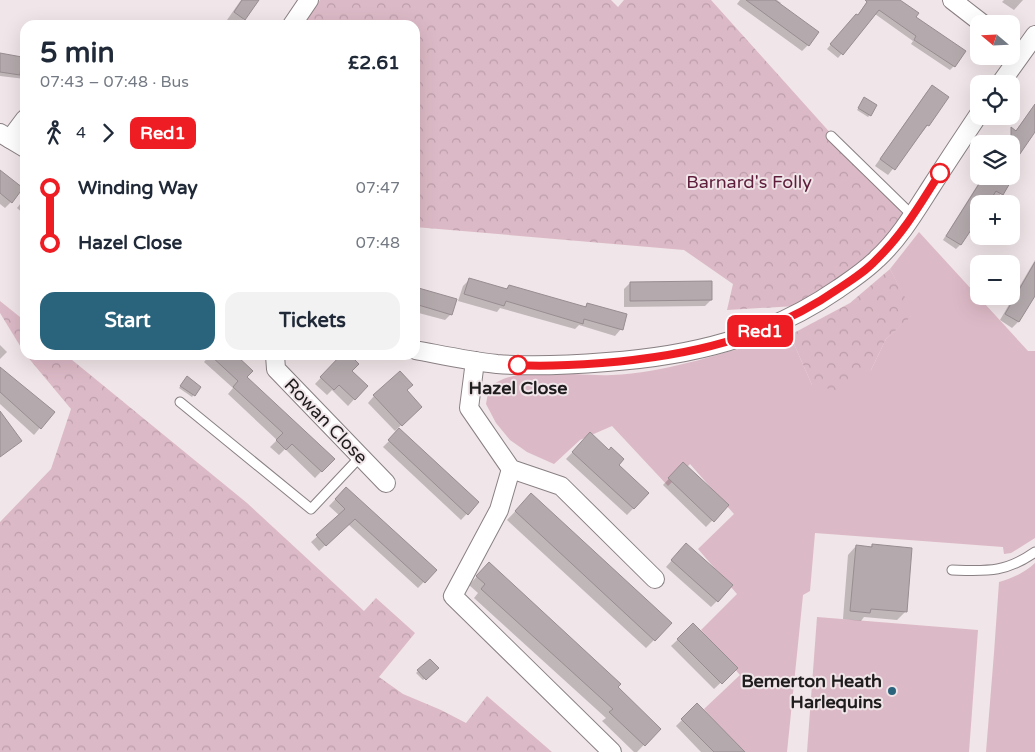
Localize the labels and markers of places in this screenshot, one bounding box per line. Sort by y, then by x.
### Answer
unlabelled marker [930,163,950,183]
marker: Hazel Close [508,355,528,375]
place label: Hazel Close [469,377,567,399]
place label: Bemerton Heath Harlequins [741,670,882,713]
marker: Bemerton Heath Harlequins [886,685,898,697]

